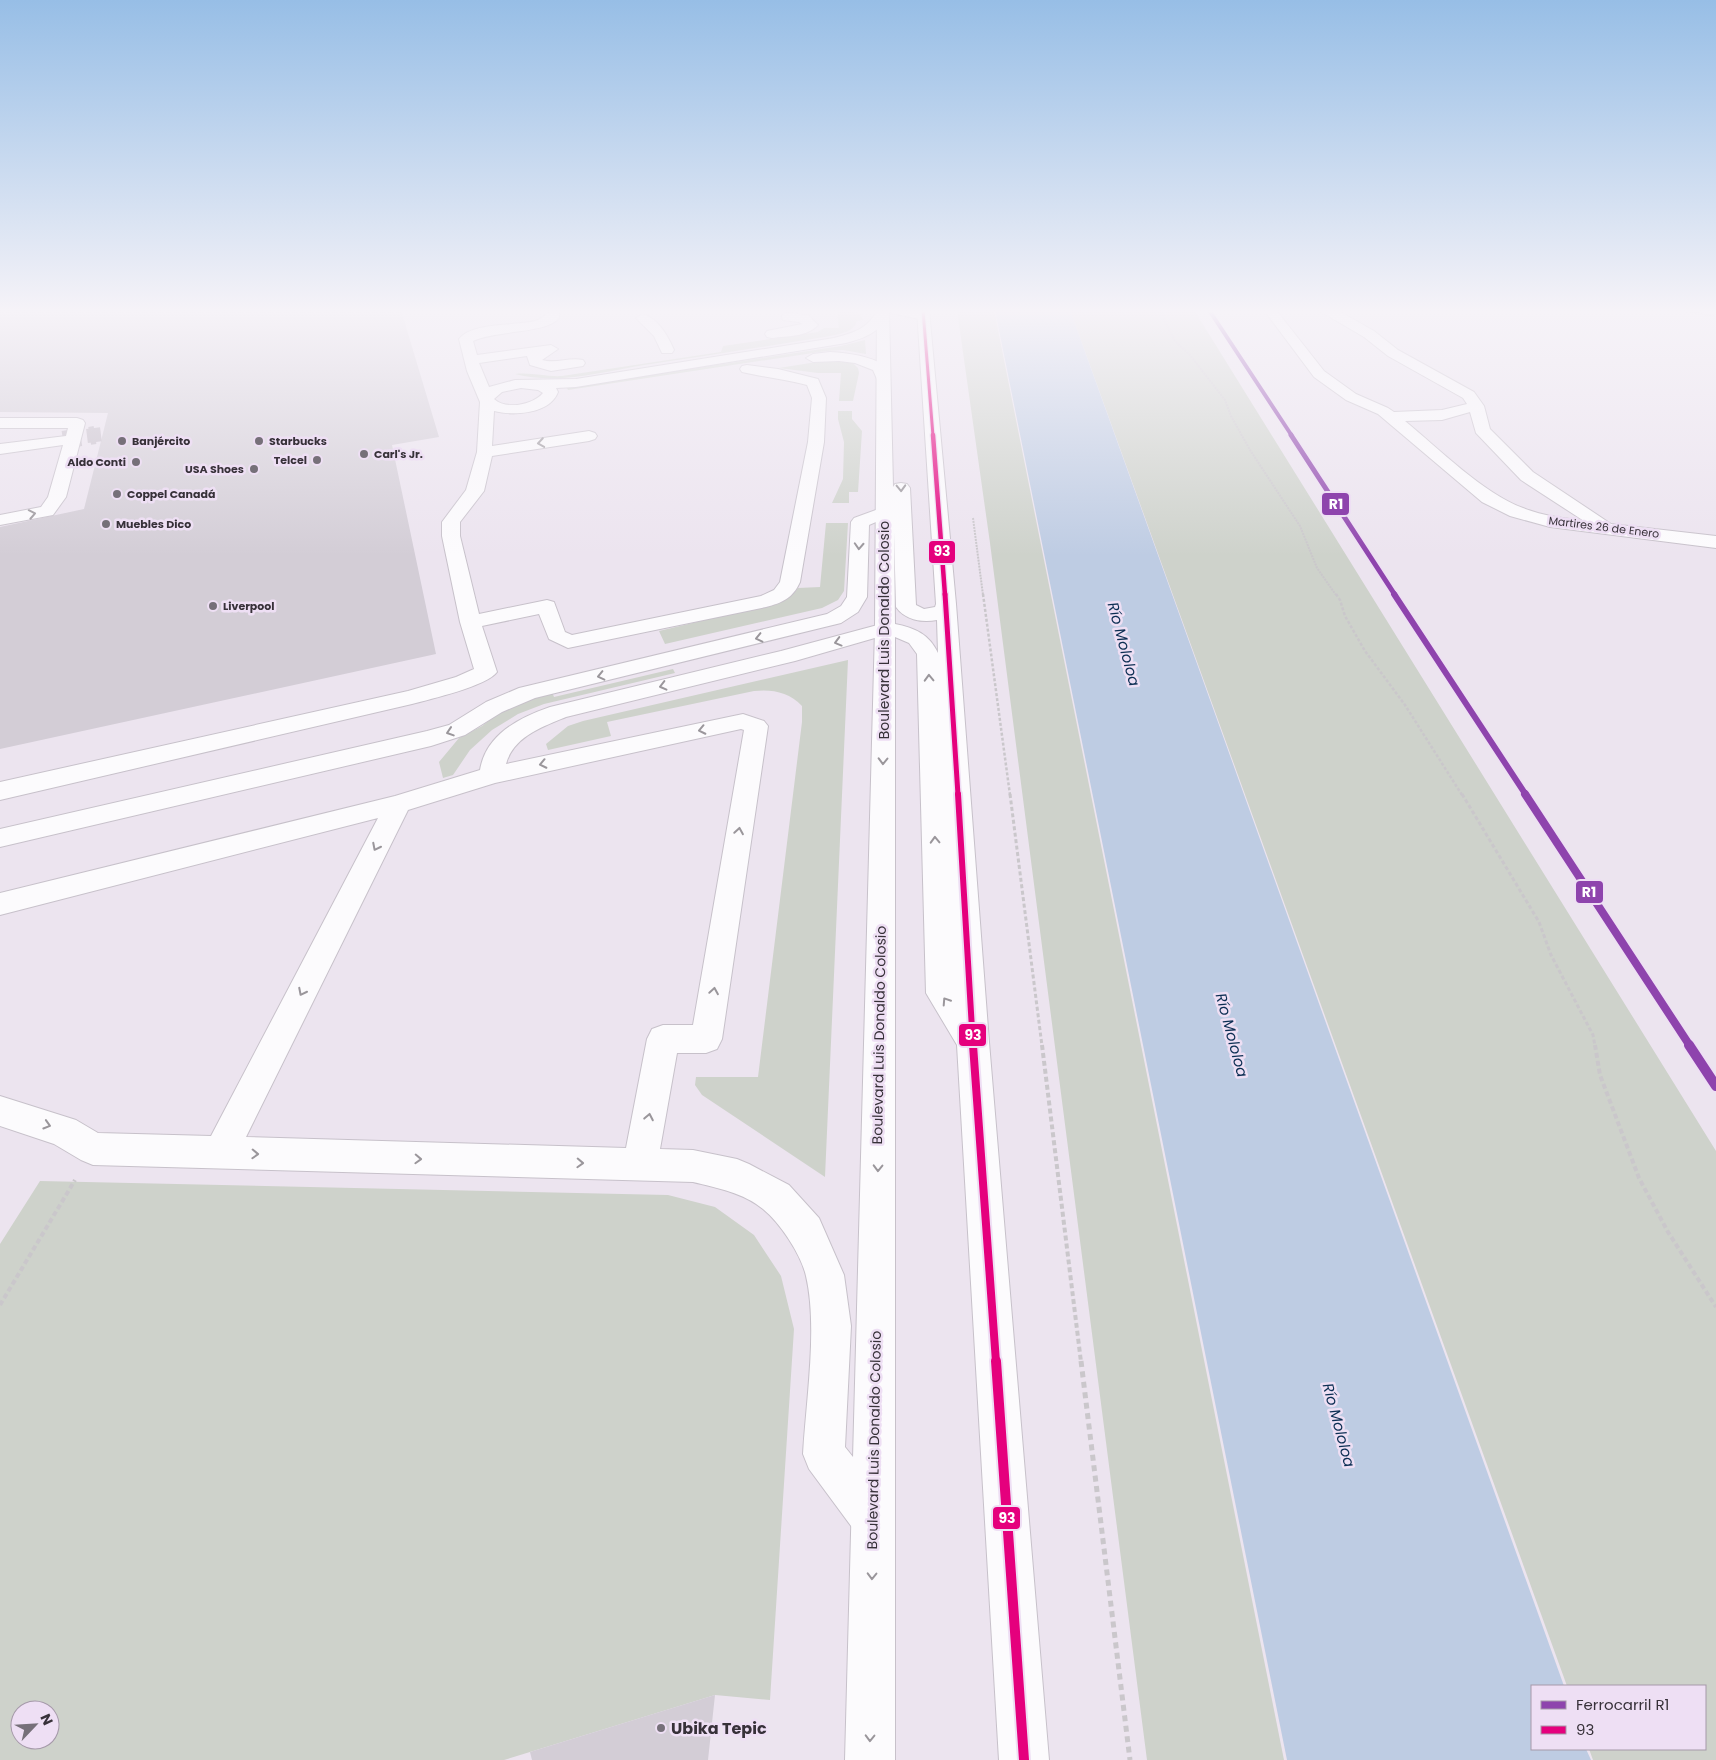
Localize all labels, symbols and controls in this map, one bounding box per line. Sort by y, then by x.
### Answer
place label: Banjército [132,433,190,449]
place label: Starbucks [269,433,327,449]
marker: Banjército [116,435,128,447]
marker: Starbucks [253,435,265,447]
one-way arrow [537,438,545,448]
place label: Carl's Jr. [374,446,423,462]
marker: Carl's Jr. [358,448,370,460]
place label: Telcel [274,452,307,468]
place label: Aldo Conti [67,454,126,470]
marker: Telcel [311,454,323,466]
marker: Aldo Conti [130,456,142,468]
place label: USA Shoes [185,461,244,477]
marker: USA Shoes [248,463,260,475]
one-way arrow [896,484,907,492]
place label: Coppel Canadá [127,486,215,502]
marker: Coppel Canadá [111,488,123,500]
line badge: R1 [1321,492,1350,516]
text: R1 [1329,494,1343,514]
one-way arrow [27,509,36,520]
street label: Martires 26 de Enero [1548,512,1660,542]
place label: Muebles Dico [116,516,191,532]
marker: Muebles Dico [100,518,112,530]
street label: Boulevard Luis Donaldo Colosio [874,521,894,739]
line badge: 93 [928,540,956,564]
text: 93 [933,541,951,561]
one-way arrow [854,542,865,550]
place label: Liverpool [223,598,275,614]
marker: Liverpool [207,600,219,612]
water label: Río Mololoa [1103,600,1145,688]
one-way arrow [754,632,763,643]
one-way arrow [833,636,842,647]
one-way arrow [596,670,605,681]
one-way arrow [923,674,934,682]
one-way arrow [660,681,668,691]
one-way arrow [697,724,706,735]
one-way arrow [446,726,454,736]
one-way arrow [538,758,547,769]
one-way arrow [878,758,888,765]
one-way arrow [733,826,743,835]
one-way arrow [930,836,940,844]
one-way arrow [372,842,382,851]
line badge: R1 [1575,880,1604,904]
text: R1 [1582,882,1596,902]
street label: Boulevard Luis Donaldo Colosio [867,925,891,1144]
one-way arrow [298,987,308,996]
one-way arrow [708,987,718,995]
water label: Río Mololoa [1211,991,1253,1079]
one-way arrow [943,997,952,1007]
line badge: 93 [958,1023,987,1047]
text: 93 [964,1025,982,1045]
one-way arrow [643,1113,653,1121]
one-way arrow [42,1120,50,1130]
one-way arrow [252,1149,260,1159]
one-way arrow [414,1153,422,1164]
one-way arrow [576,1158,584,1168]
one-way arrow [873,1165,883,1173]
street label: Boulevard Luis Donaldo Colosio [862,1330,886,1549]
water label: Río Mololoa [1318,1381,1360,1469]
line badge: 93 [992,1506,1021,1530]
text: 93 [998,1508,1016,1528]
one-way arrow [867,1572,877,1580]
legend [1531,1685,1706,1750]
text: Ferrocarril R1 [1576,1694,1669,1715]
north arrow [10,1700,60,1750]
text: N [35,1711,58,1729]
place label: Ubika Tepic [671,1717,767,1740]
text: 93 [1576,1719,1594,1740]
marker: Ubika Tepic [655,1722,667,1734]
one-way arrow [865,1735,876,1743]

